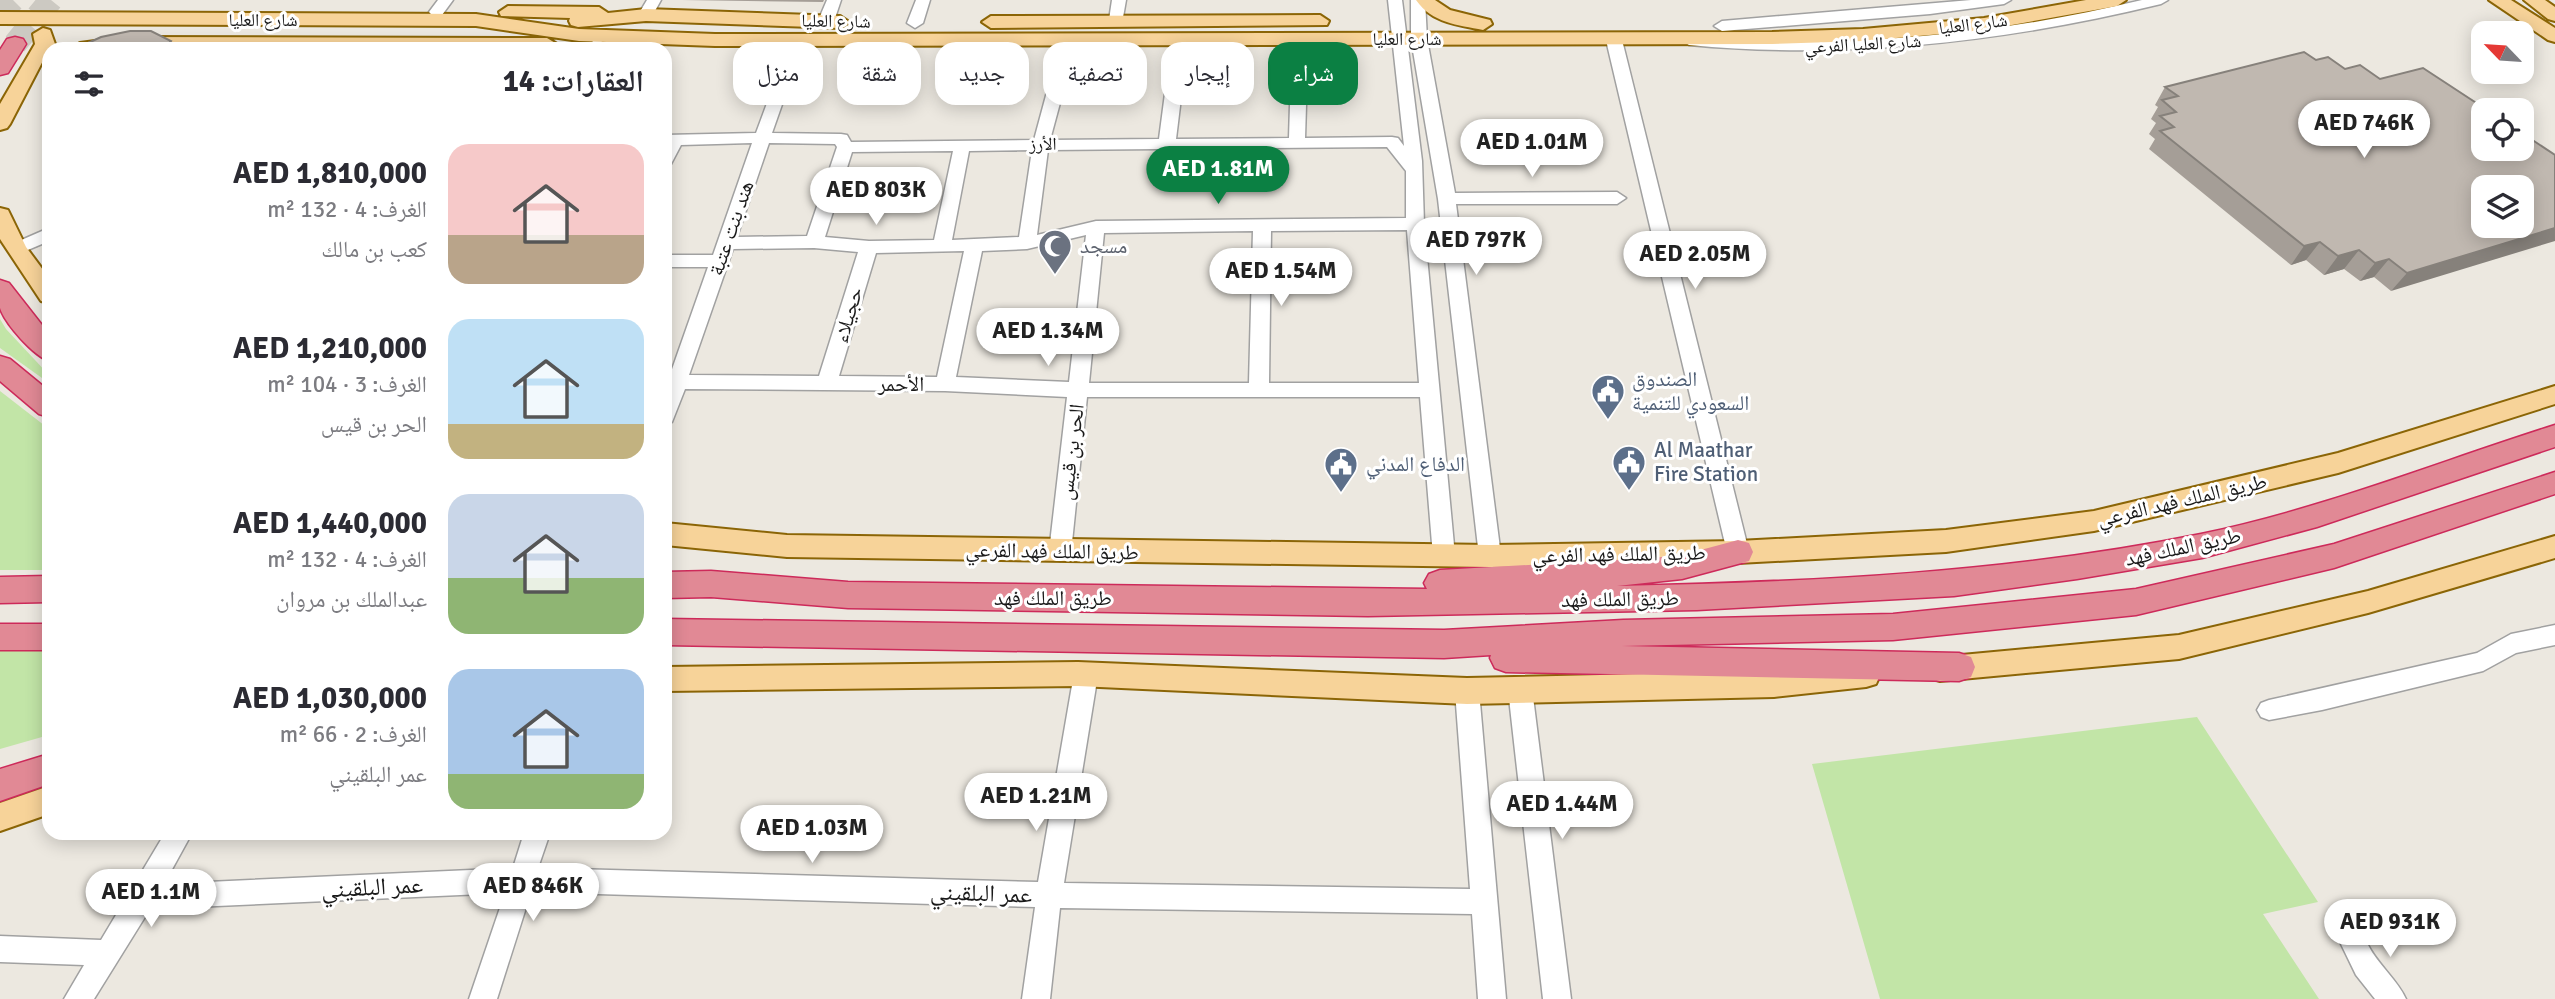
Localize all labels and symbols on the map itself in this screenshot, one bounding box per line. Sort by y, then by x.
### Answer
street label: شارع العليا [228,9,298,31]
street label: شارع العليا [801,9,871,33]
street label: شارع العليا [1937,9,2009,39]
north arrow [2471,21,2534,84]
street label: شارع العليا [1372,28,1442,50]
street label: شارع العليا الفرعي [1804,30,1922,62]
pin: AED 746K [2292,100,2436,160]
pin: AED 1.01M [1452,120,1612,179]
street label: الأرز [1028,133,1057,155]
pin: AED 1.81M [1138,146,1298,206]
pin: AED 803K [804,168,948,227]
street label: هند بنت عتبة [703,177,759,279]
pin: AED 797K [1404,218,1548,277]
mosque icon: مسجد [1036,227,1074,276]
pin: AED 2.05M [1615,232,1775,291]
place label: مسجد [1080,233,1127,259]
pin: AED 1.54M [1201,248,1361,308]
street label: حجيلاء [827,284,869,346]
pin: AED 1.34M [968,308,1128,368]
place label: الصندوق السعودي للتنمية [1632,366,1749,419]
street label: الأحمر [877,371,924,397]
public building icon: الصندوق السعودي للتنمية [1589,372,1627,421]
street label: الحر بن قيس [1052,402,1090,502]
place label: Al Maathar Fire Station [1654,437,1758,487]
public building icon: Al Maathar Fire Station [1610,443,1648,492]
public building icon: الدفاع المدني [1322,445,1360,494]
place label: الدفاع المدني [1366,451,1465,480]
street label: طريق الملك فهد الفرعي [2095,468,2270,535]
street label: طريق الملك فهد [2123,522,2243,572]
street label: طريق الملك فهد الفرعي [965,536,1139,569]
street label: طريق الملك فهد الفرعي [1532,539,1706,572]
street label: طريق الملك فهد [994,585,1112,611]
street label: طريق الملك فهد [1561,585,1679,613]
pin: AED 1.21M [956,774,1116,833]
pin: AED 1.44M [1482,782,1642,841]
pin: AED 1.03M [732,806,892,865]
pin: AED 846K [461,864,605,923]
street label: عمر البلقيني [320,869,424,909]
pin: AED 1.1M [79,870,223,929]
street label: عمر البلقيني [929,876,1033,914]
pin: AED 931K [2318,900,2462,959]

